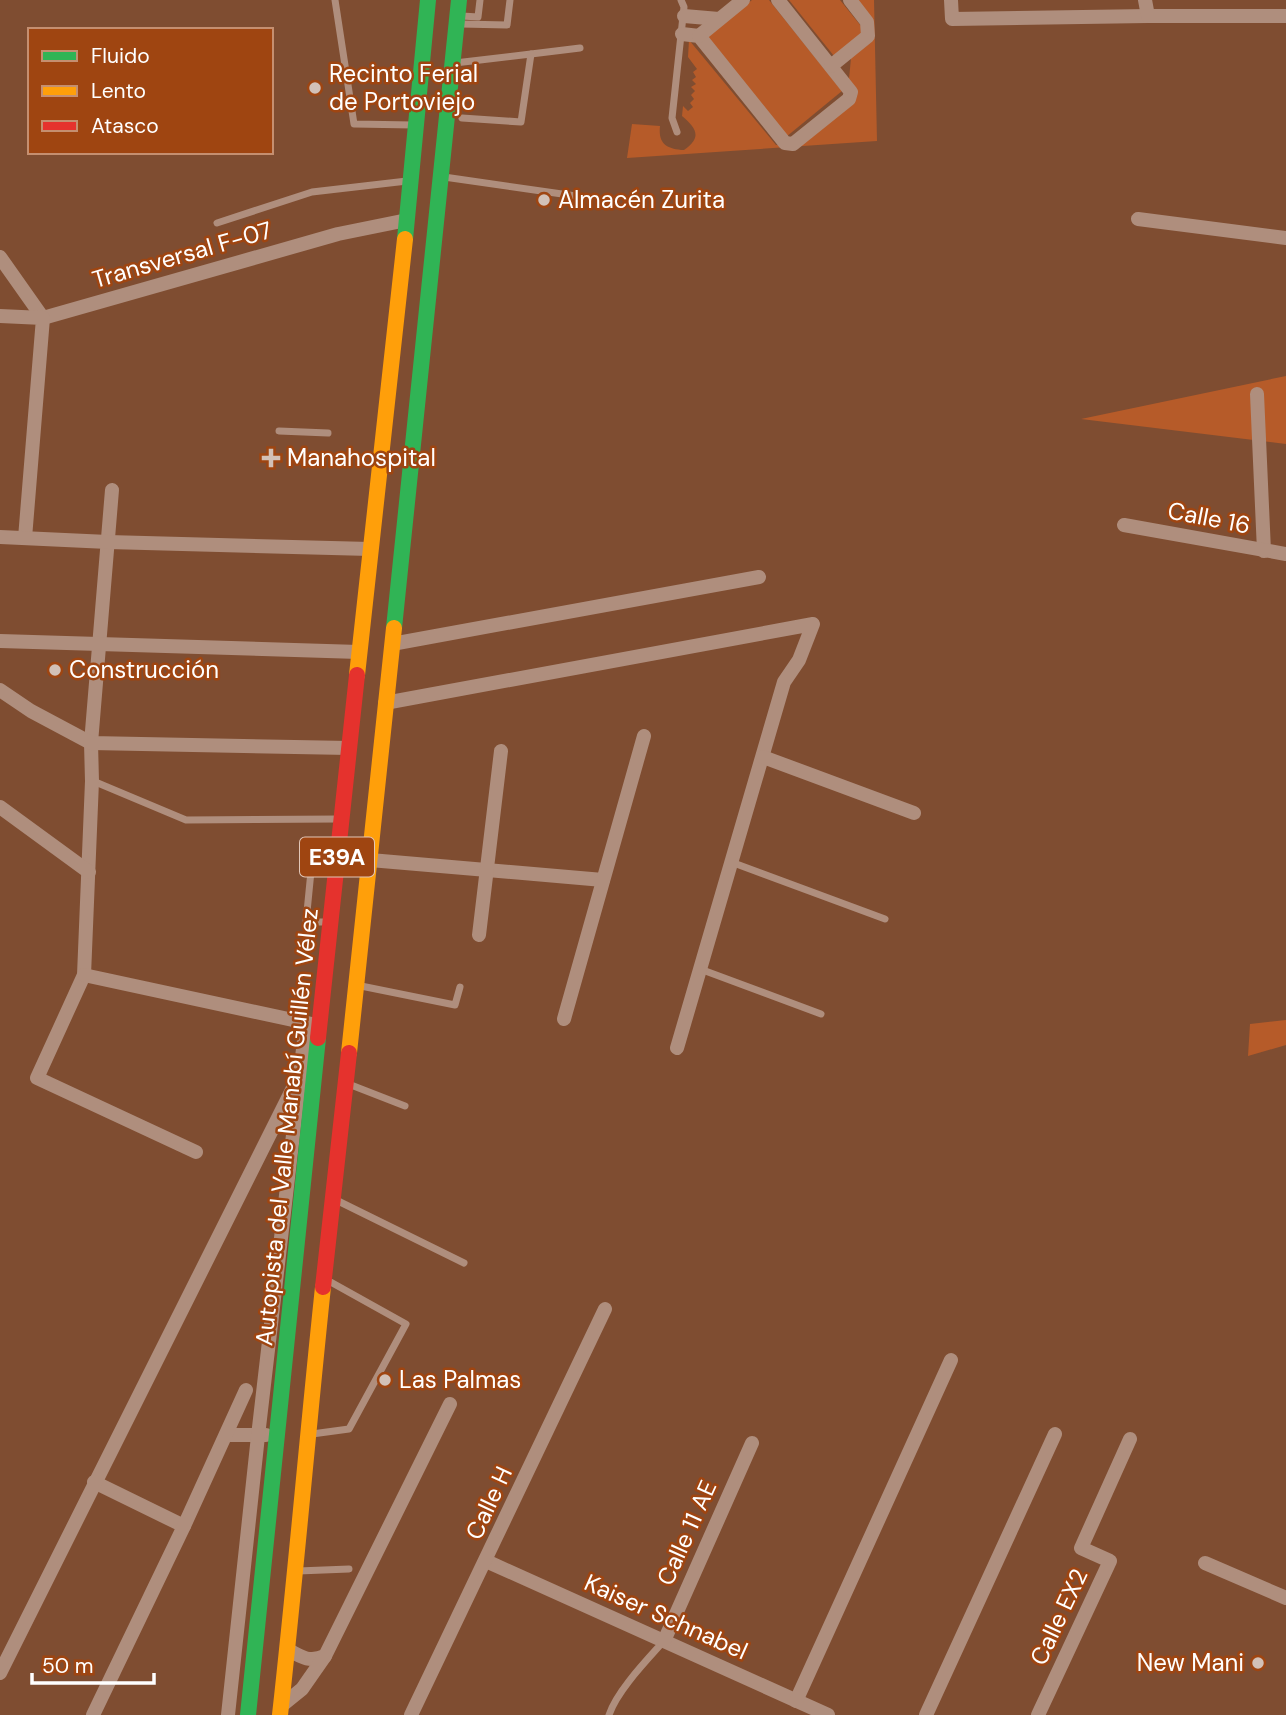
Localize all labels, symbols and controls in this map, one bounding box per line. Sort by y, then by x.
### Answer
legend [28,28,273,154]
text: Fluido [91,42,150,70]
place label: Recinto Ferial de Portoviejo [329,58,478,117]
text: Lento [91,77,146,105]
marker: Recinto Ferial de Portoviejo [307,80,323,96]
text: Atasco [91,112,159,140]
place label: Almacén Zurita [558,184,725,215]
marker: Almacén Zurita [536,192,552,208]
street label: Transversal F-07 [89,214,275,295]
place label: Manahospital [287,442,436,473]
marker: Manahospital [261,448,281,468]
street label: Calle 16 [1165,494,1253,541]
place label: Construcción [69,654,219,685]
marker: Construcción [47,662,63,678]
road number: E39A [300,838,374,876]
street label: Autopista del Valle Manabí Guillén Vélez [248,907,325,1347]
place label: Las Palmas [399,1364,521,1395]
marker: Las Palmas [377,1372,393,1388]
street label: Calle H [458,1461,519,1544]
street label: Calle 11 AE [650,1475,723,1590]
street label: Calle EX2 [1023,1564,1094,1670]
street label: Kaiser Schnabel [580,1567,753,1666]
scale bar [32,1642,154,1686]
place label: New Mani [1137,1647,1244,1678]
text: 50 m [42,1652,93,1680]
marker: New Mani [1250,1655,1266,1671]

